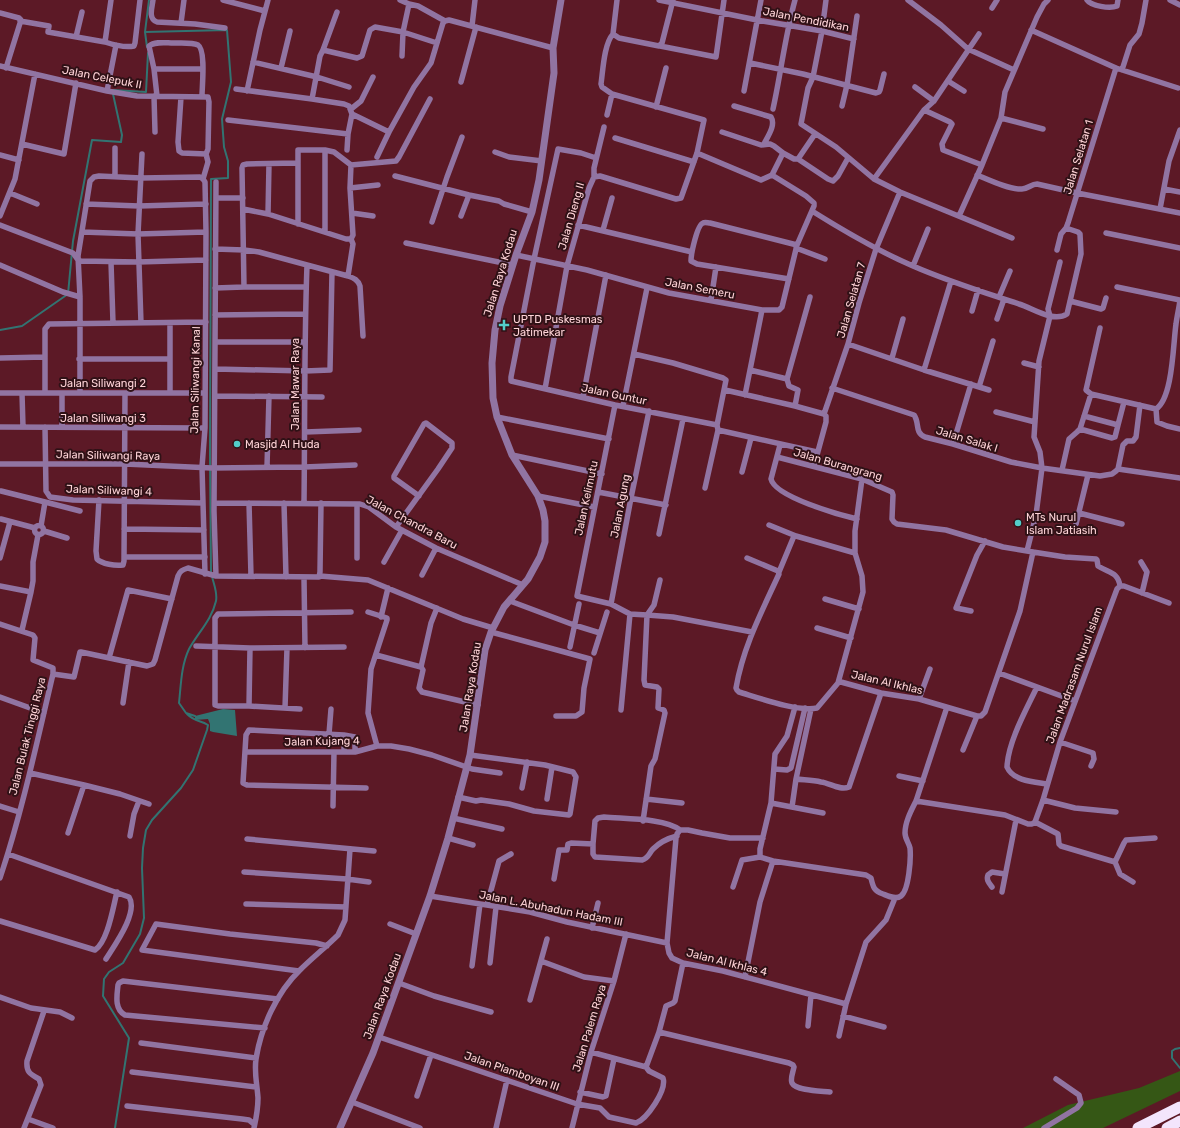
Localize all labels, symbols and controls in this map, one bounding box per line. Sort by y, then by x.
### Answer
street label: Jalan Pendidikan [762,5,850,34]
street label: Jalan Celepuk II [61,63,143,92]
street label: Jalan Selatan 1 [1061,118,1096,196]
street label: Jalan Dieng II [556,181,587,251]
street label: Jalan Raya Kodau [481,228,520,318]
street label: Jalan Selatan 7 [834,260,869,340]
street label: Jalan Semeru [664,275,736,302]
place label: UPTD Puskesmas Jatimekar [513,313,603,339]
marker: UPTD Puskesmas Jatimekar [498,319,510,331]
street label: Jalan Siliwangi Kanal [188,326,203,434]
street label: Jalan Mawar Raya [289,338,302,430]
street label: Jalan Siliwangi 2 [60,377,146,390]
street label: Jalan Guntur [580,381,649,408]
street label: Jalan Siliwangi 3 [60,412,146,425]
street label: Jalan Salak I [934,424,999,455]
place label: Masjid Al Huda [245,438,320,451]
marker: Masjid Al Huda [232,439,242,449]
street label: Jalan Burangrang [792,446,884,483]
street label: Jalan Siliwangi Raya [56,448,160,463]
street label: Jalan Kelimutu [572,459,601,537]
street label: Jalan Agung [608,473,633,539]
street label: Jalan Siliwangi 4 [66,483,152,499]
street label: Jalan Chandra Baru [364,493,460,552]
place label: MTs Nurul Islam Jatiasih [1026,511,1097,537]
marker: MTs Nurul Islam Jatiasih [1013,518,1023,528]
street label: Jalan Madrasam Nurul Islam [1044,605,1105,745]
street label: Jalan Raya Kodau [457,641,484,733]
street label: Jalan Al Ikhlas [850,668,924,697]
street label: Jalan Bulak Tinggi Raya [7,676,48,796]
street label: Jalan Kujang 4 [284,734,360,749]
street label: Jalan L. Abuhadun Hadam III [478,888,624,929]
street label: Jalan Al Ikhlas 4 [685,946,769,979]
street label: Jalan Raya Kodau [361,951,404,1041]
street label: Jalan Palem Raya [570,983,609,1073]
street label: Jalan Plamboyan III [463,1049,561,1094]

